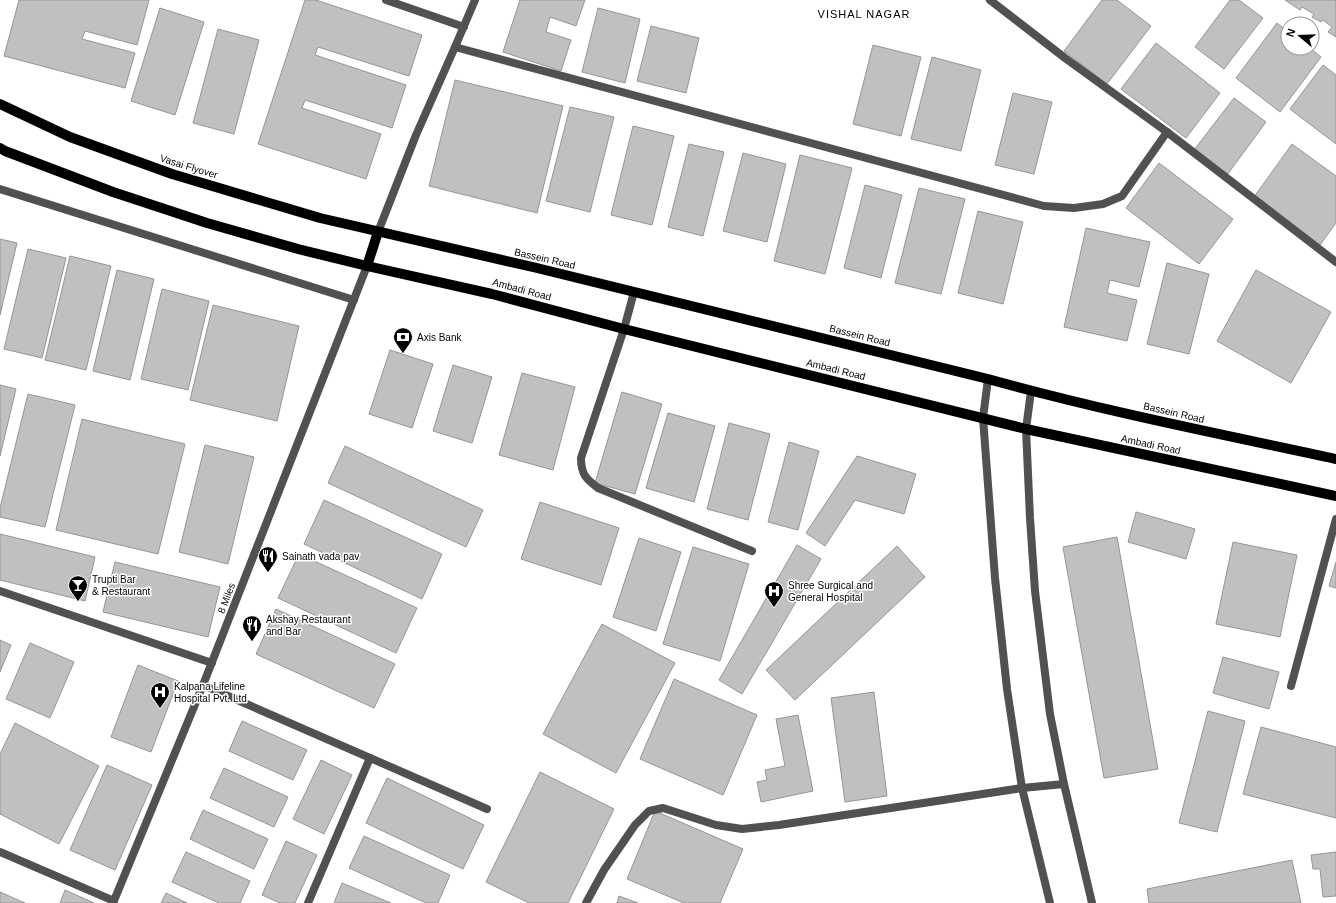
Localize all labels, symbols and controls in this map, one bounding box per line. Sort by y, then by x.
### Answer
district label: VISHAL NAGAR [818,8,910,20]
north arrow [1280,16,1320,56]
text: N [1284,27,1298,38]
street label: Vasai Flyover [159,152,220,181]
street label: Bassein Road [513,246,576,271]
street label: Ambadi Road [491,276,553,303]
street label: Bassein Road [828,323,891,348]
bank icon: Axis Bank [392,326,414,354]
place label: Axis Bank [417,332,462,343]
street label: Ambadi Road [805,357,867,382]
street label: Bassein Road [1142,400,1205,425]
street label: Ambadi Road [1120,433,1182,456]
restaurant icon: Sainath vada pav [257,545,279,573]
place label: Sainath vada pav [282,551,359,562]
bar icon: Trupti Bar & Restaurant [67,574,89,602]
place label: Trupti Bar & Restaurant [92,574,151,597]
hospital icon: Shree Surgical and General Hospital [763,580,785,608]
place label: Shree Surgical and General Hospital [788,580,873,603]
street label: 8 Miles [216,581,237,615]
restaurant icon: Akshay Restaurant and Bar [241,614,263,642]
place label: Akshay Restaurant and Bar [266,614,351,637]
hospital icon: Kalpana Lifeline Hospital Pvt. Ltd [149,681,171,709]
place label: Kalpana Lifeline Hospital Pvt. Ltd [174,681,247,704]

